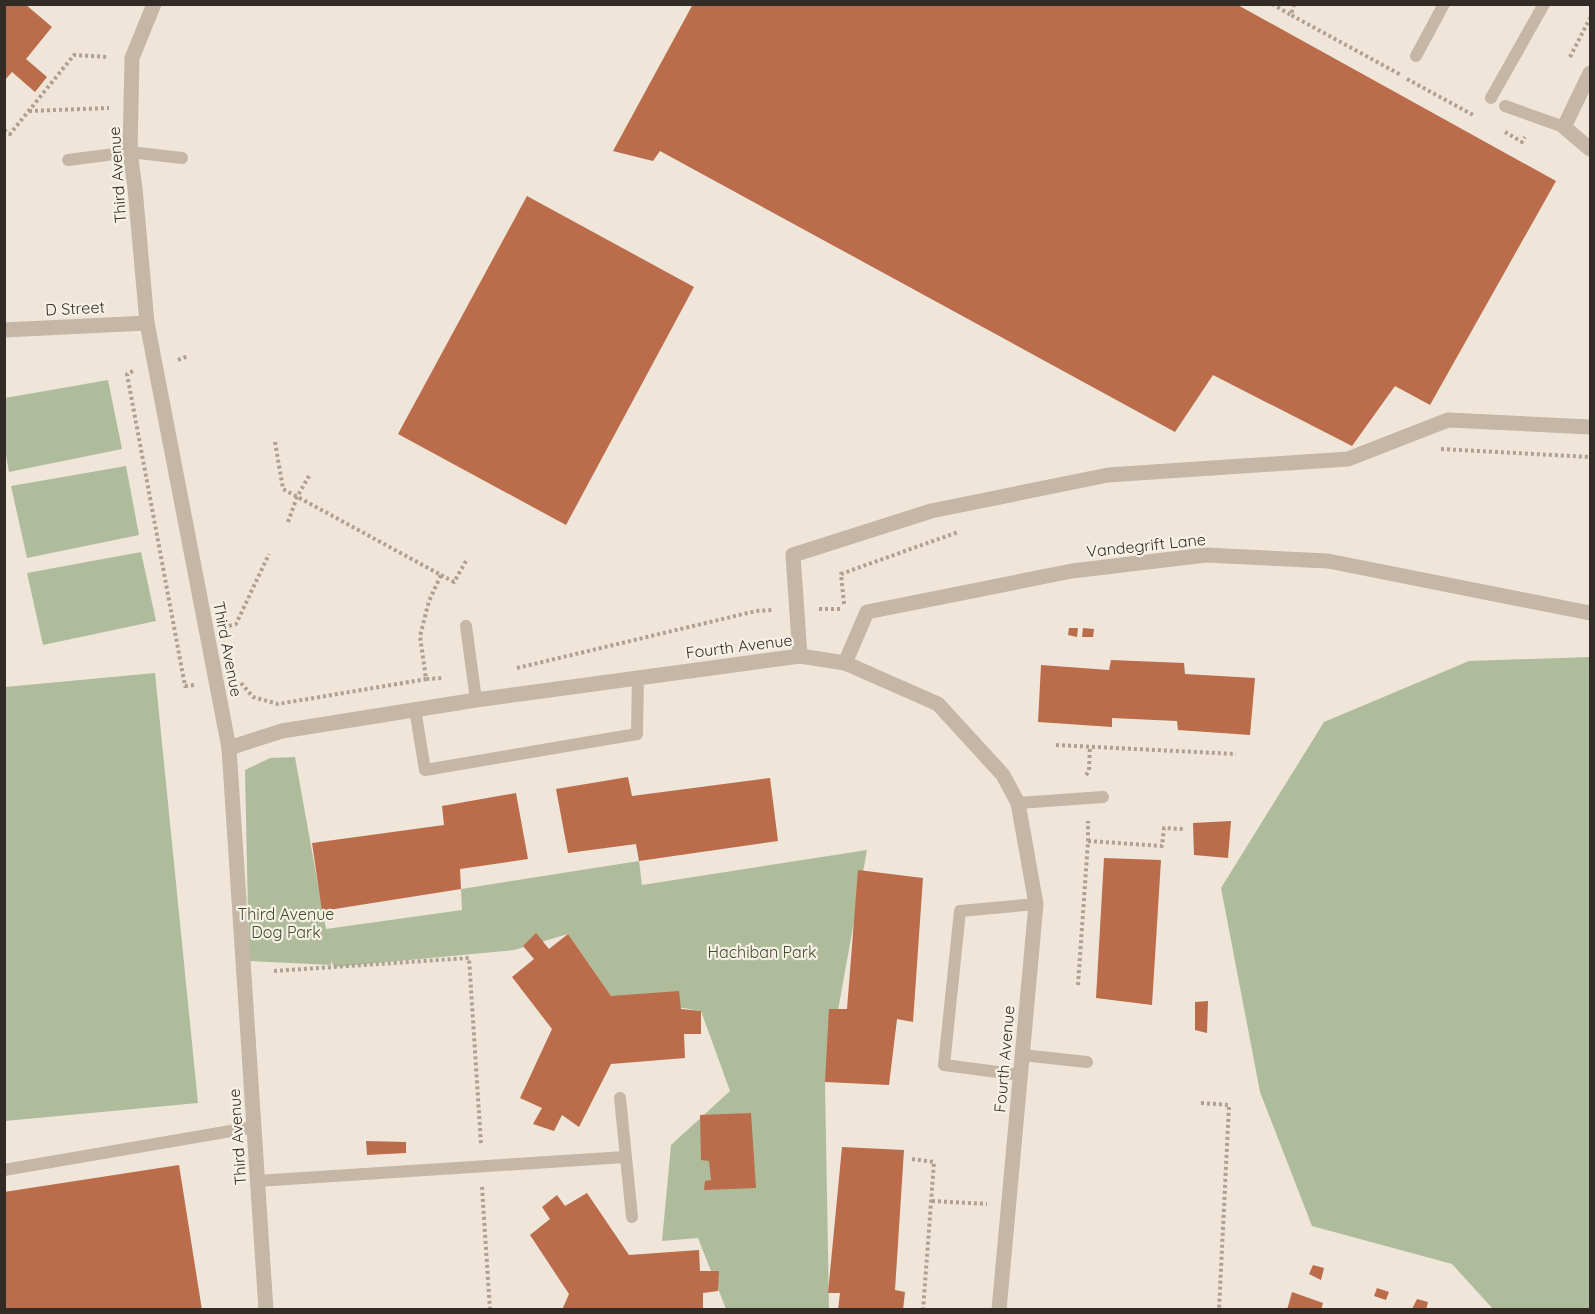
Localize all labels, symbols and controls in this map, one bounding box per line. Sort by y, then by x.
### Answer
street label: Third Avenue [104,126,130,224]
street label: D Street [45,296,105,320]
street label: Vandegrift Lane [1085,529,1207,561]
street label: Third Avenue [209,600,247,698]
street label: Fourth Avenue [685,630,793,662]
park label: Third Avenue Dog Park [238,904,334,942]
park label: Hachiban Park [708,942,816,962]
street label: Fourth Avenue [989,1005,1019,1113]
street label: Third Avenue [224,1088,250,1186]

